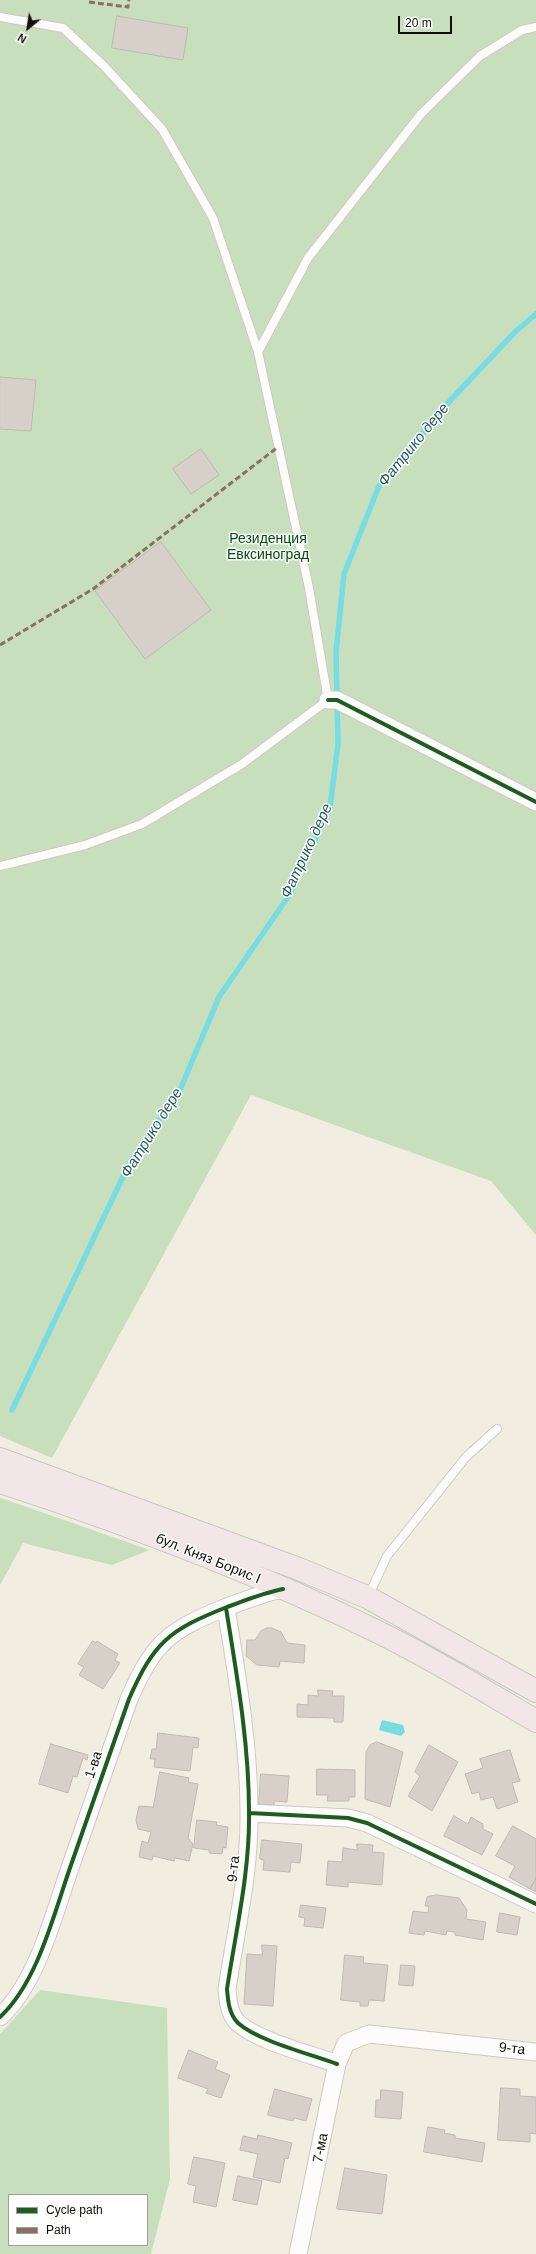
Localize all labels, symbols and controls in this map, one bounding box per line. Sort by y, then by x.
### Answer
north arrow [8,8,48,48]
scale bar [400,8,454,34]
text: 20 m [405,16,432,30]
text: N [16,31,28,46]
water label: Фатрико дере [375,400,453,490]
park label: Резиденция Евксиноград [227,531,309,564]
water label: Фатрико дере [277,801,337,901]
water label: Фатрико дере [117,1085,187,1181]
street label: бул. Княз Борис I [153,1530,263,1588]
street label: 1-ва [82,1749,106,1781]
street label: 9-та [224,1855,244,1883]
street label: 9-та [498,2039,526,2059]
street label: 7-ма [310,2132,332,2164]
legend [8,2194,148,2246]
text: Cycle path [46,2203,103,2217]
text: Path [46,2223,71,2237]

